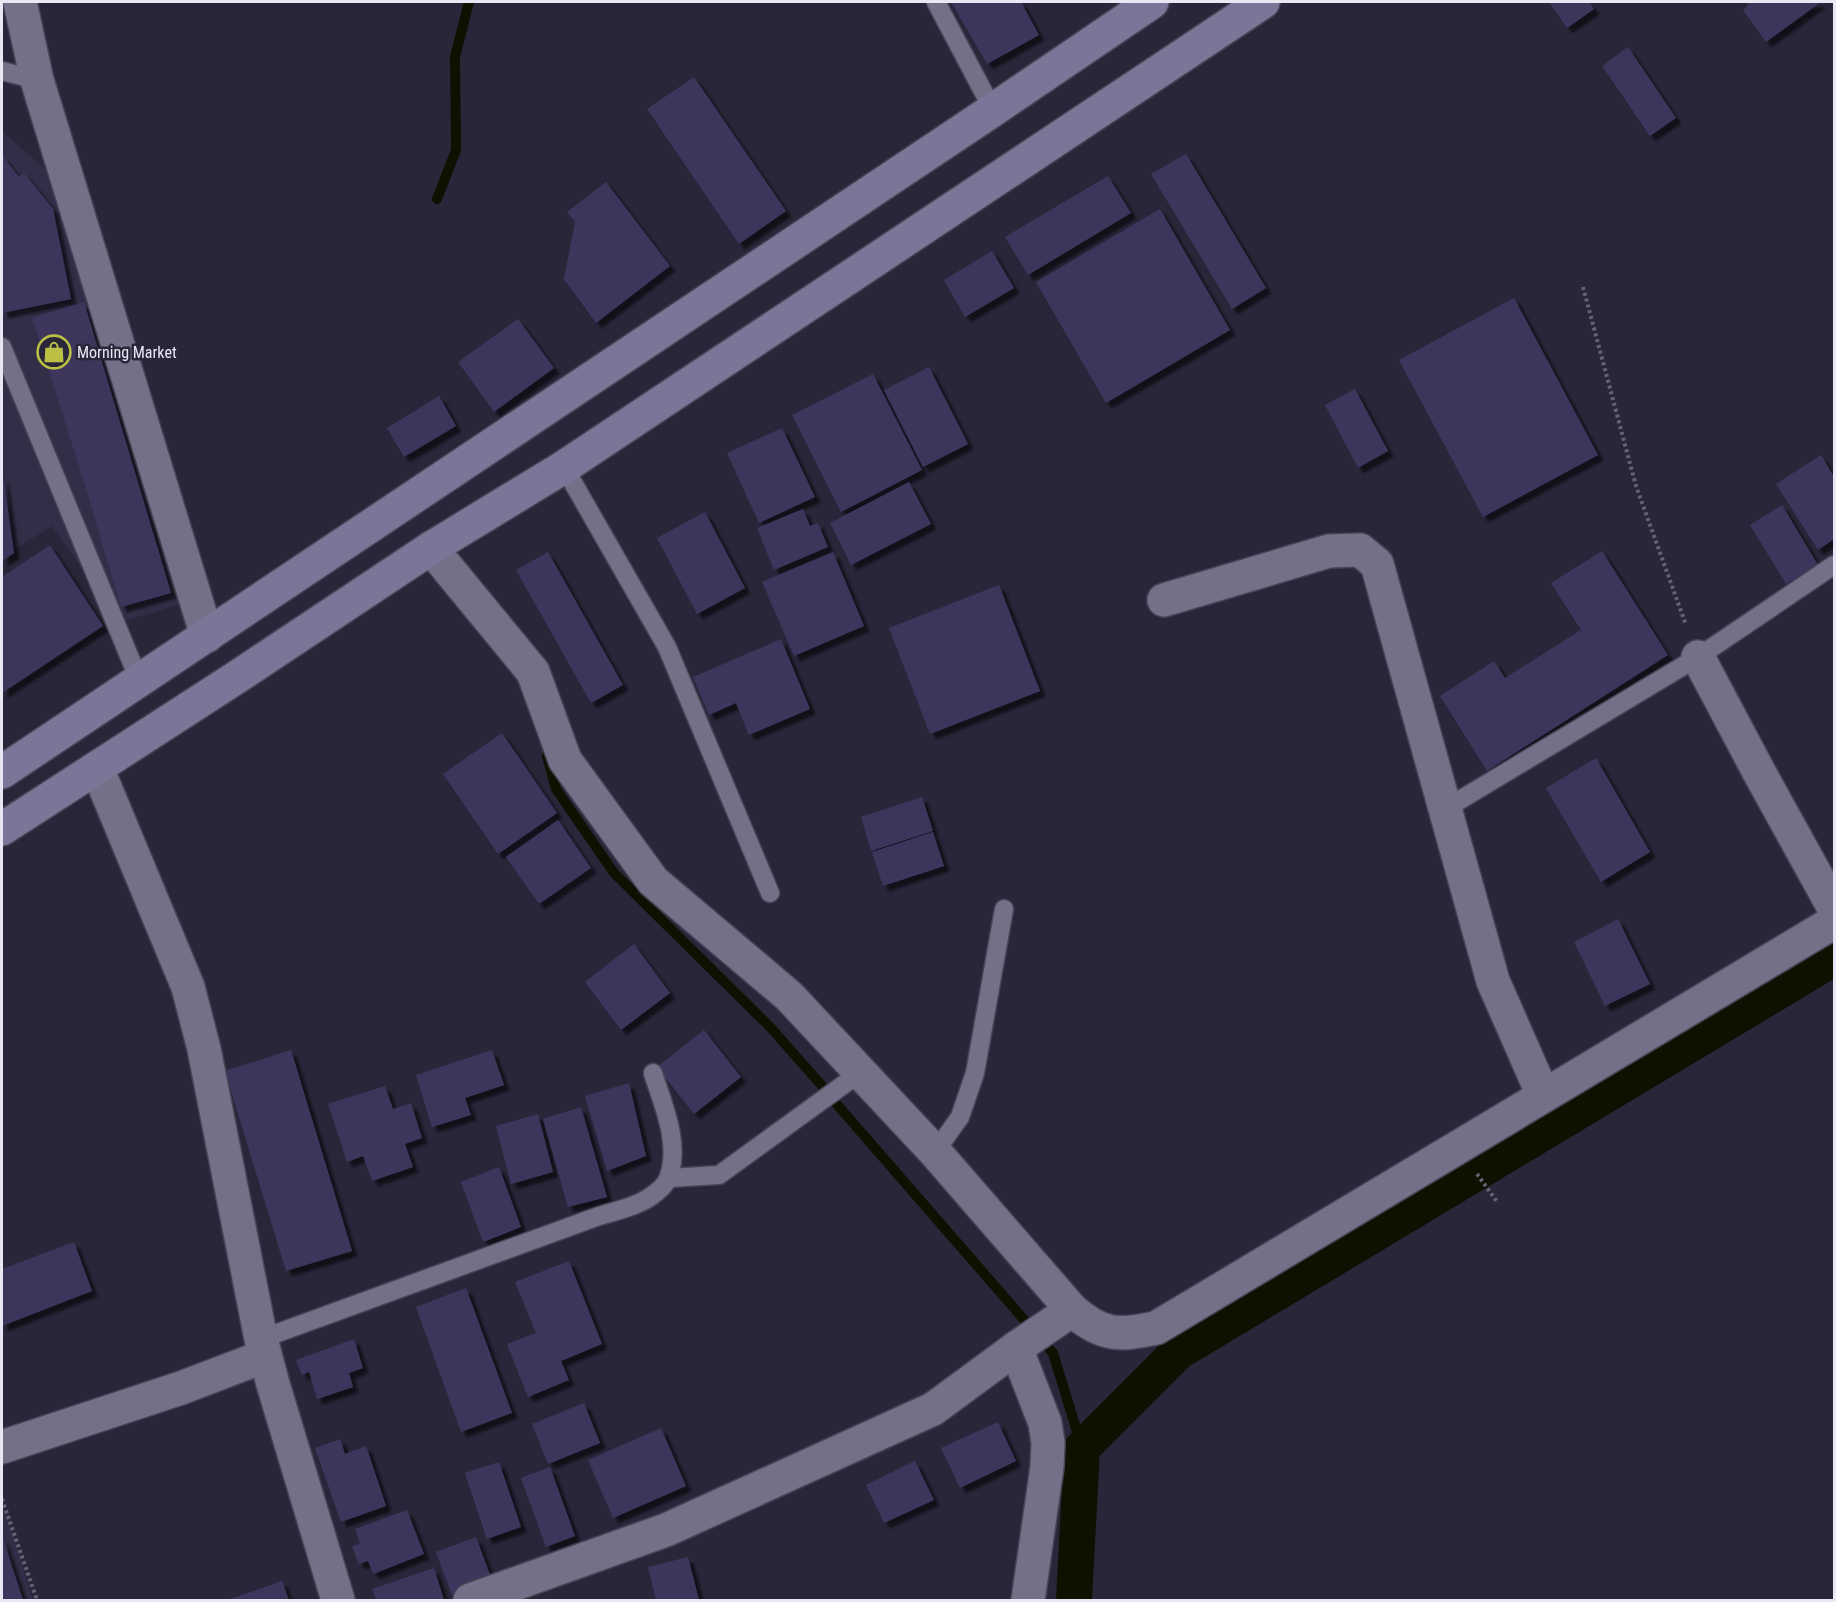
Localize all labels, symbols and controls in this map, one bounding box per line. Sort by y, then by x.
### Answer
shop icon: Morning Market [36,334,72,370]
place label: Morning Market [77,343,177,362]

